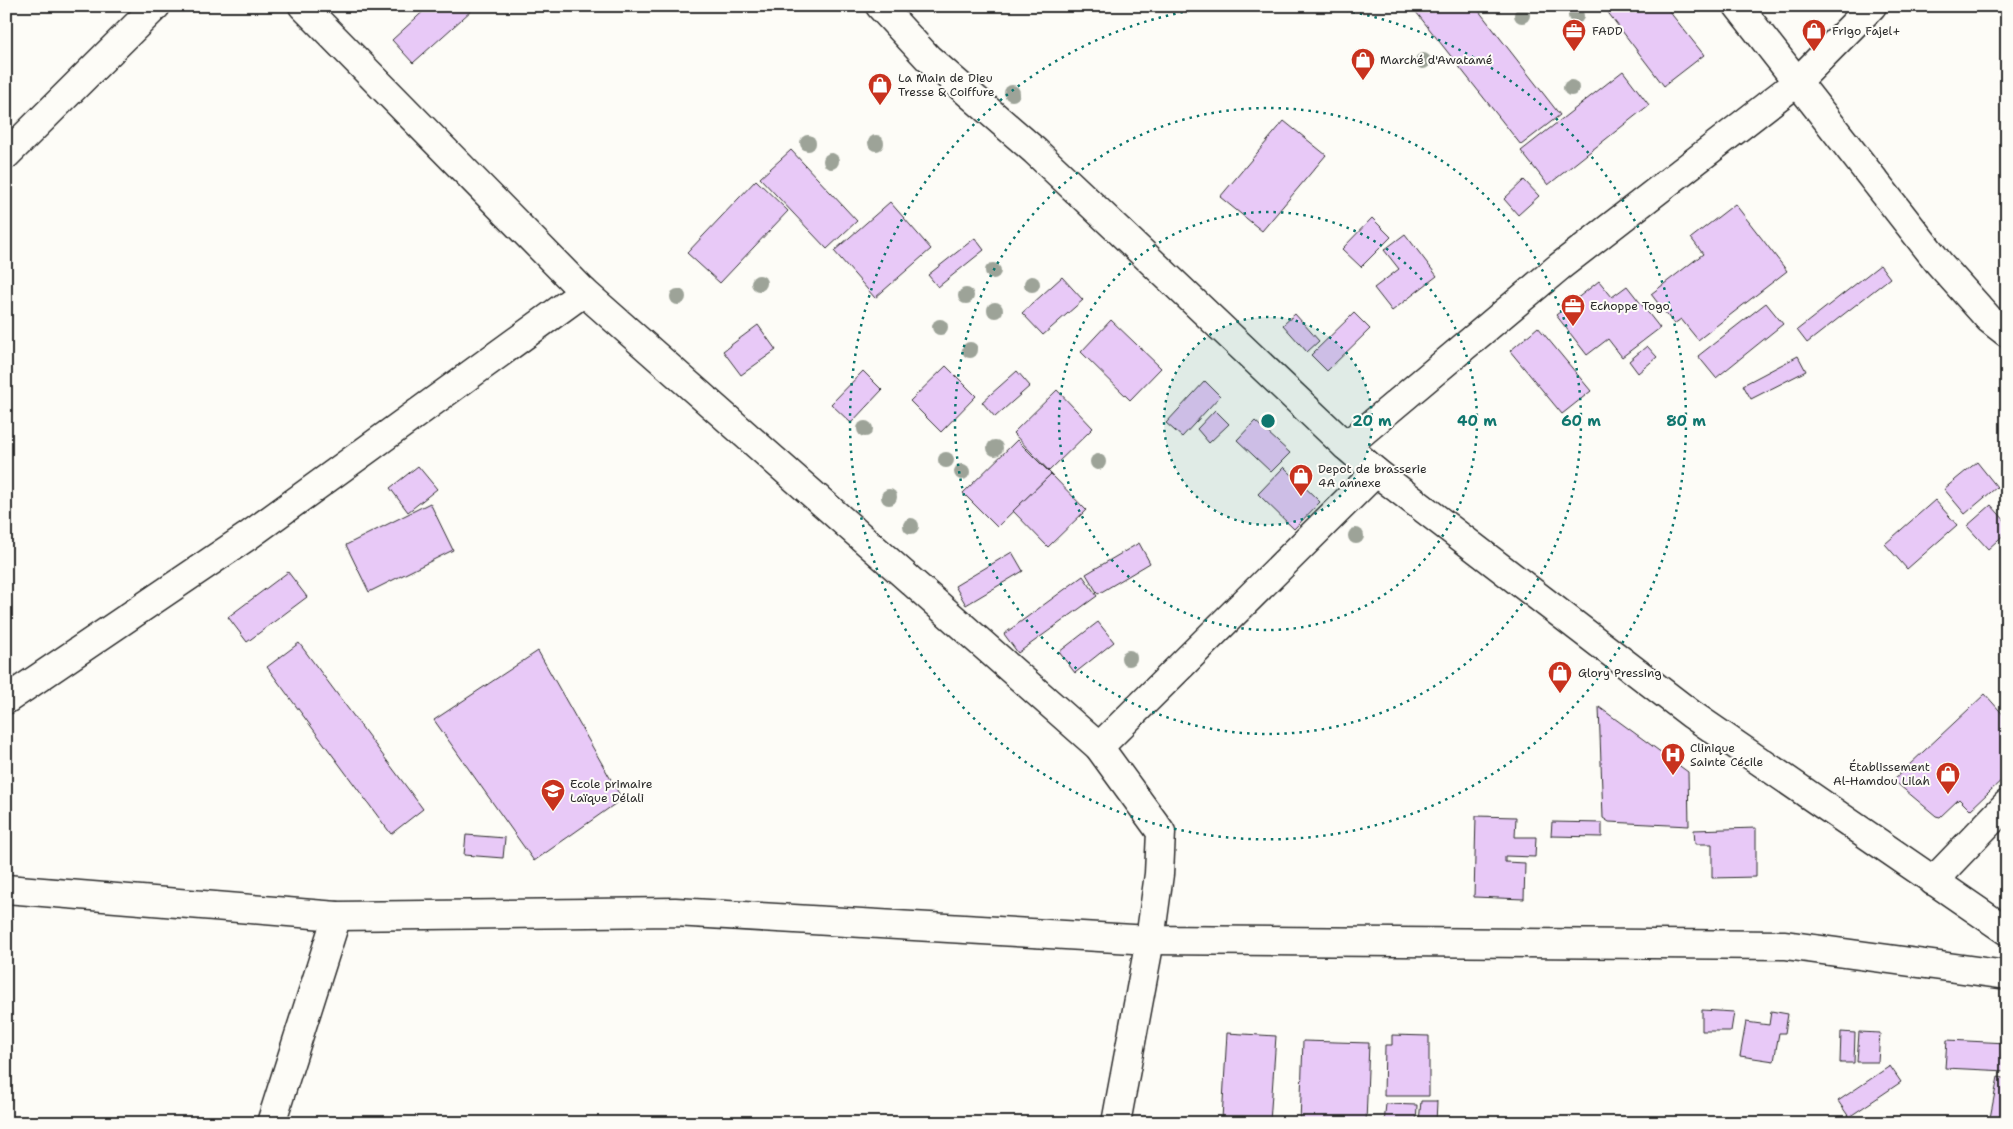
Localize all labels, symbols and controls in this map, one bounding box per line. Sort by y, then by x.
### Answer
office icon: FADD [1561,18,1587,52]
shop icon: Frigo Fajel+ [1801,18,1827,52]
place label: FADD [1592,23,1623,39]
place label: Frigo Fajel+ [1832,23,1901,39]
shop icon: Marché d'Awatamé [1350,47,1376,81]
place label: Marché d'Awatamé [1380,52,1493,68]
place label: La Main de Dieu Tresse & Coiffure [898,70,995,100]
shop icon: La Main de Dieu Tresse & Coiffure [867,72,893,106]
office icon: Echoppe Togo [1560,293,1586,327]
place label: Echoppe Togo [1590,298,1670,314]
text: 20 m [1352,411,1392,431]
text: 40 m [1457,411,1497,431]
text: 60 m [1561,411,1601,431]
text: 80 m [1666,411,1706,431]
centre of rings [1259,412,1277,430]
place label: Depot de brasserie 4A annexe [1318,461,1427,491]
shop icon: Depot de brasserie 4A annexe [1288,463,1314,497]
shop icon: Glory Pressing [1547,660,1573,694]
place label: Glory Pressing [1578,665,1662,681]
place label: Clinique Sainte Cécile [1690,740,1764,770]
hospital icon: Clinique Sainte Cécile [1660,742,1686,776]
place label: Établissement Al-Hamdou Lilah [1833,759,1930,789]
shop icon: Établissement Al-Hamdou Lilah [1935,761,1961,795]
place label: Ecole primaire Laïque Délali [570,776,653,806]
school or university icon: Ecole primaire Laïque Délali [540,778,566,812]

